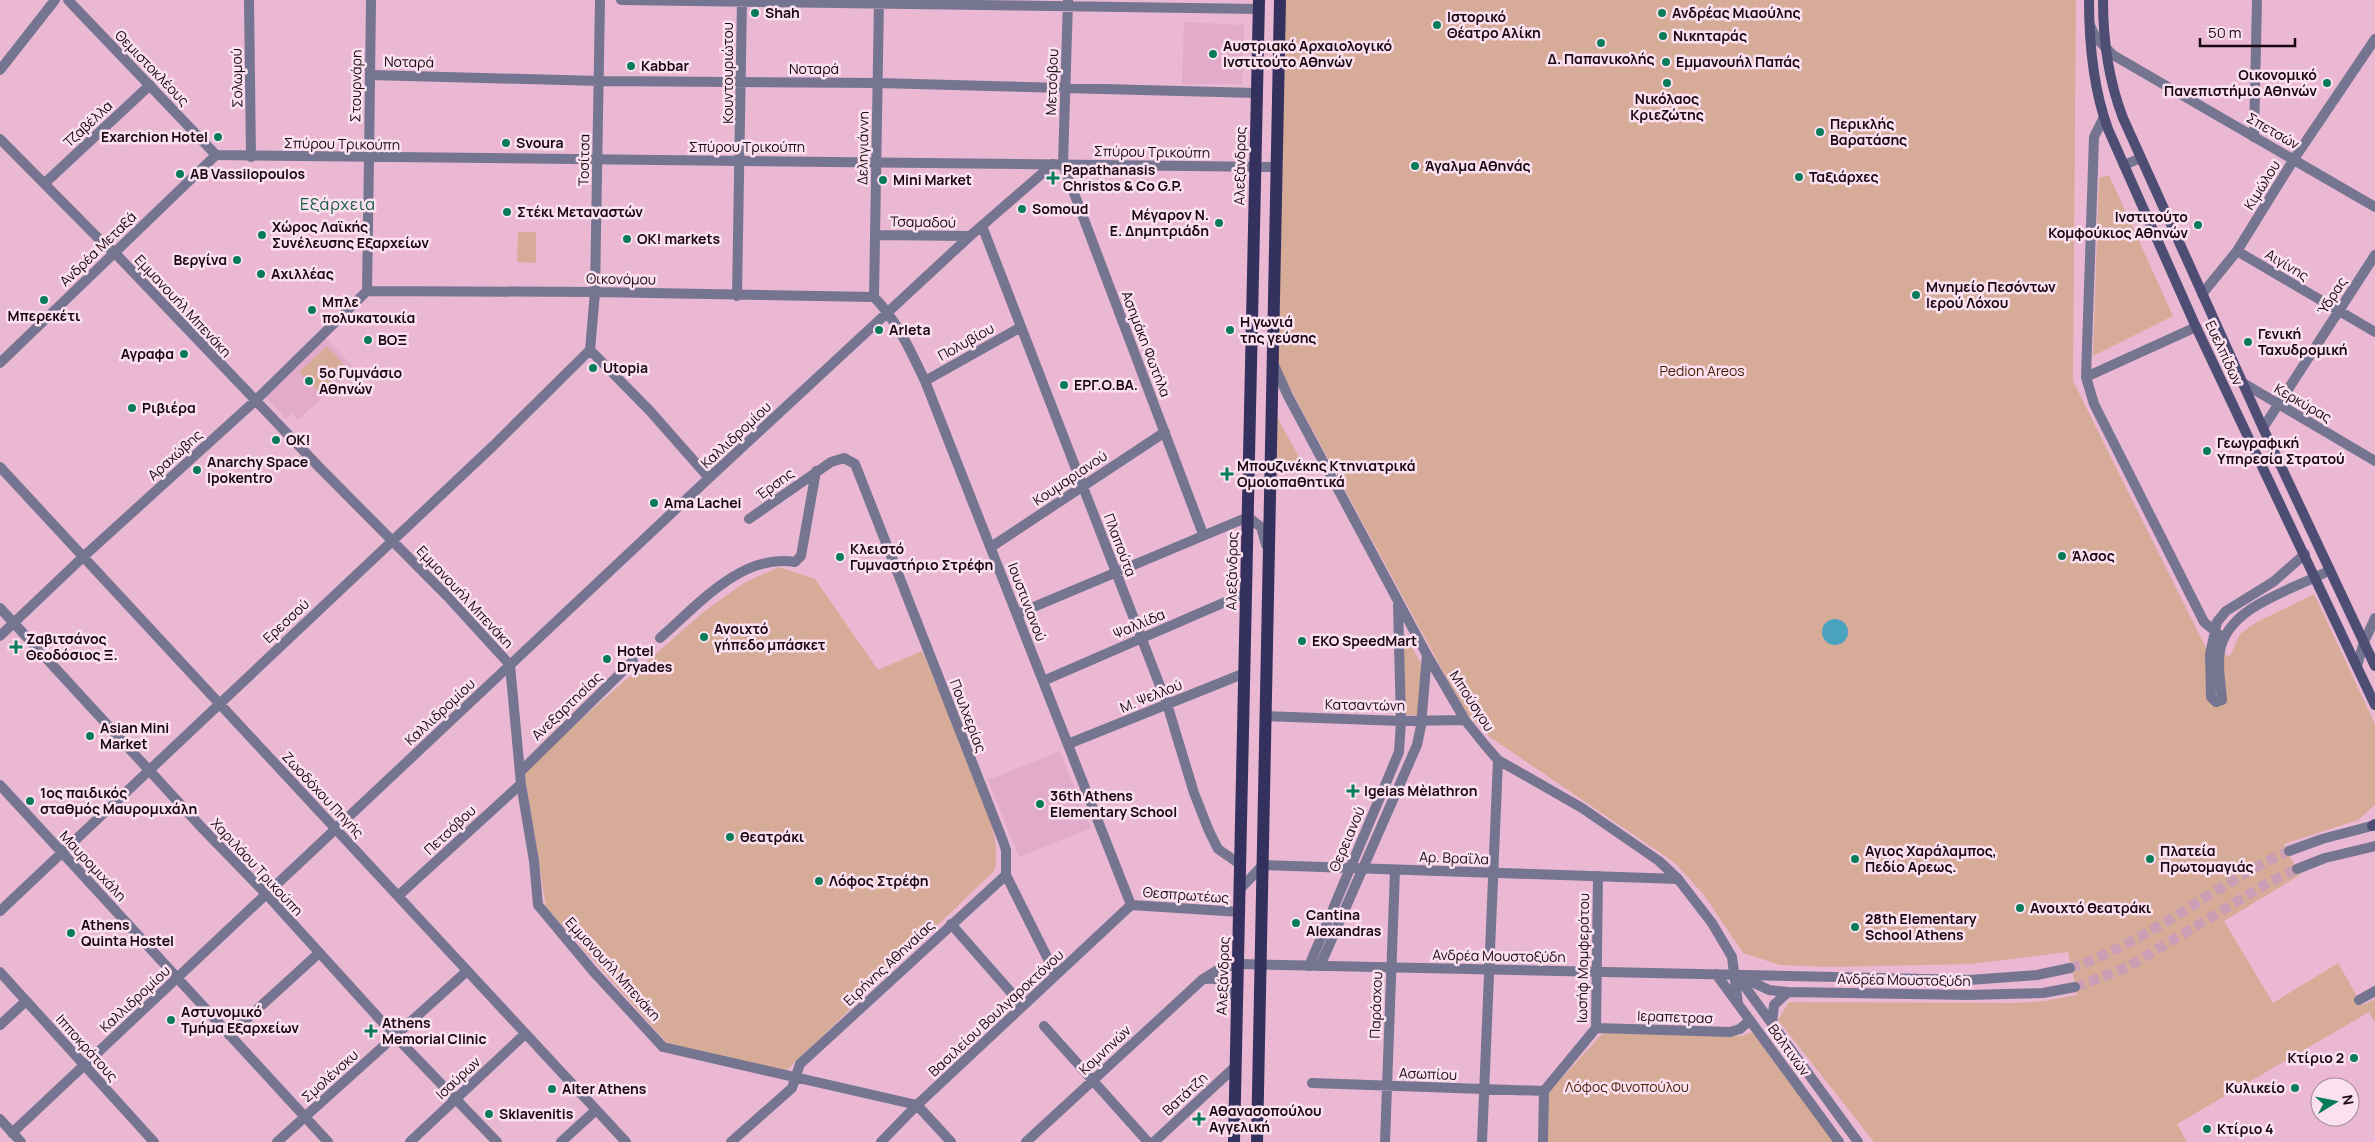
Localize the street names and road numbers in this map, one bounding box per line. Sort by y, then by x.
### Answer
street label: Κουντουριώτου [718,22,737,124]
street label: Θεμιστοκλέους [111,25,194,110]
street label: Σολωμού [226,48,247,108]
street label: Μετσόβου [1041,48,1062,116]
street label: Στουρνάρη [345,50,366,122]
street label: Νοταρά [384,52,434,71]
street label: Νοταρά [789,59,839,78]
street label: Τζαβέλλα [59,96,116,151]
street label: Σπετσών [2243,108,2303,153]
street label: Δεληγιάννη [852,111,873,185]
street label: Αλεξάνδρας [1229,126,1250,206]
street label: Σπύρου Τρικούπη [284,133,400,154]
street label: Τοσίτσα [574,134,593,186]
street label: Σπύρου Τρικούπη [689,137,805,156]
street label: Σπύρου Τρικούπη [1094,141,1210,162]
street label: Κιμώλου [2239,156,2284,213]
street label: Ανδρέα Μεταξά [55,207,140,290]
street label: Τσαμαδού [890,211,956,232]
street label: Αιγίνης [2262,244,2313,285]
street label: Εμμανουήλ Μπενάκη [131,250,236,361]
street label: Οικονόμου [586,268,656,289]
street label: Ύδρας [2312,273,2351,319]
street label: Ασημάκη Φωτήλα [1117,288,1175,400]
street label: Ευελπίδων [2201,317,2248,388]
street label: Πολυβίου [934,318,997,365]
street label: Κερκύρας [2271,378,2336,427]
street label: Καλλιδρομίου [696,397,775,472]
street label: Αραχώβης [143,425,206,484]
street label: Κουμαριανού [1029,446,1111,509]
street label: Έρσης [752,463,798,504]
street label: Πλαπούτα [1100,511,1141,579]
street label: Αλεξάνδρας [1221,531,1242,611]
street label: Εμμανουήλ Μπενάκη [413,541,518,652]
street label: Ιουστινιανού [1004,560,1051,644]
street label: Ερεσσού [258,594,313,647]
street label: Ψαλλίδα [1110,604,1168,643]
street label: Ανεξαρτησίας [527,667,606,744]
street label: Μπούσγου [1446,667,1499,735]
street label: Καλλιδρομίου [400,674,479,749]
street label: Μ. Ψελλού [1117,674,1185,717]
street label: Πουλχερίας [946,676,991,755]
street label: Κατσαντώνη [1325,694,1405,715]
street label: Ζωοδόχου Πηγής [278,747,369,842]
street label: Πετσόβου [420,801,480,859]
street label: Θερειανού [1324,803,1369,874]
street label: Χαριλάου Τρικούπη [207,814,308,920]
street label: Μαυρομιχάλη [56,826,131,905]
street label: Αρ. Βραΐλα [1419,847,1489,868]
street label: Θεσπρωτέως [1142,882,1230,907]
street label: Ιωσήφ Μομφεράτου [1572,893,1593,1023]
street label: Εμμανουήλ Μπενάκη [562,913,665,1025]
street label: Ειρήνης Αθηναίας [839,915,938,1010]
street label: Αλεξάνδρας [1212,936,1233,1016]
street label: Βασιλείου Βουλγαροκτόνου [924,945,1067,1080]
street label: Ανδρέα Μουστοξύδη [1432,945,1566,966]
street label: Καλλιδρομίου [95,961,174,1036]
street label: Ανδρέα Μουστοξύδη [1837,969,1971,990]
street label: Παράσχου [1365,971,1386,1039]
street label: Ιεραπετρασ [1637,1006,1714,1027]
street label: Ιπποκράτους [52,1010,123,1086]
street label: Βαλτινών [1764,1020,1815,1080]
street label: Κομνηνών [1075,1021,1135,1079]
street label: Σμολένσκυ [297,1045,362,1106]
street label: Ισαύρων [431,1052,484,1103]
street label: Ασωπίου [1399,1063,1458,1084]
street label: Βατάτζη [1158,1068,1211,1119]

